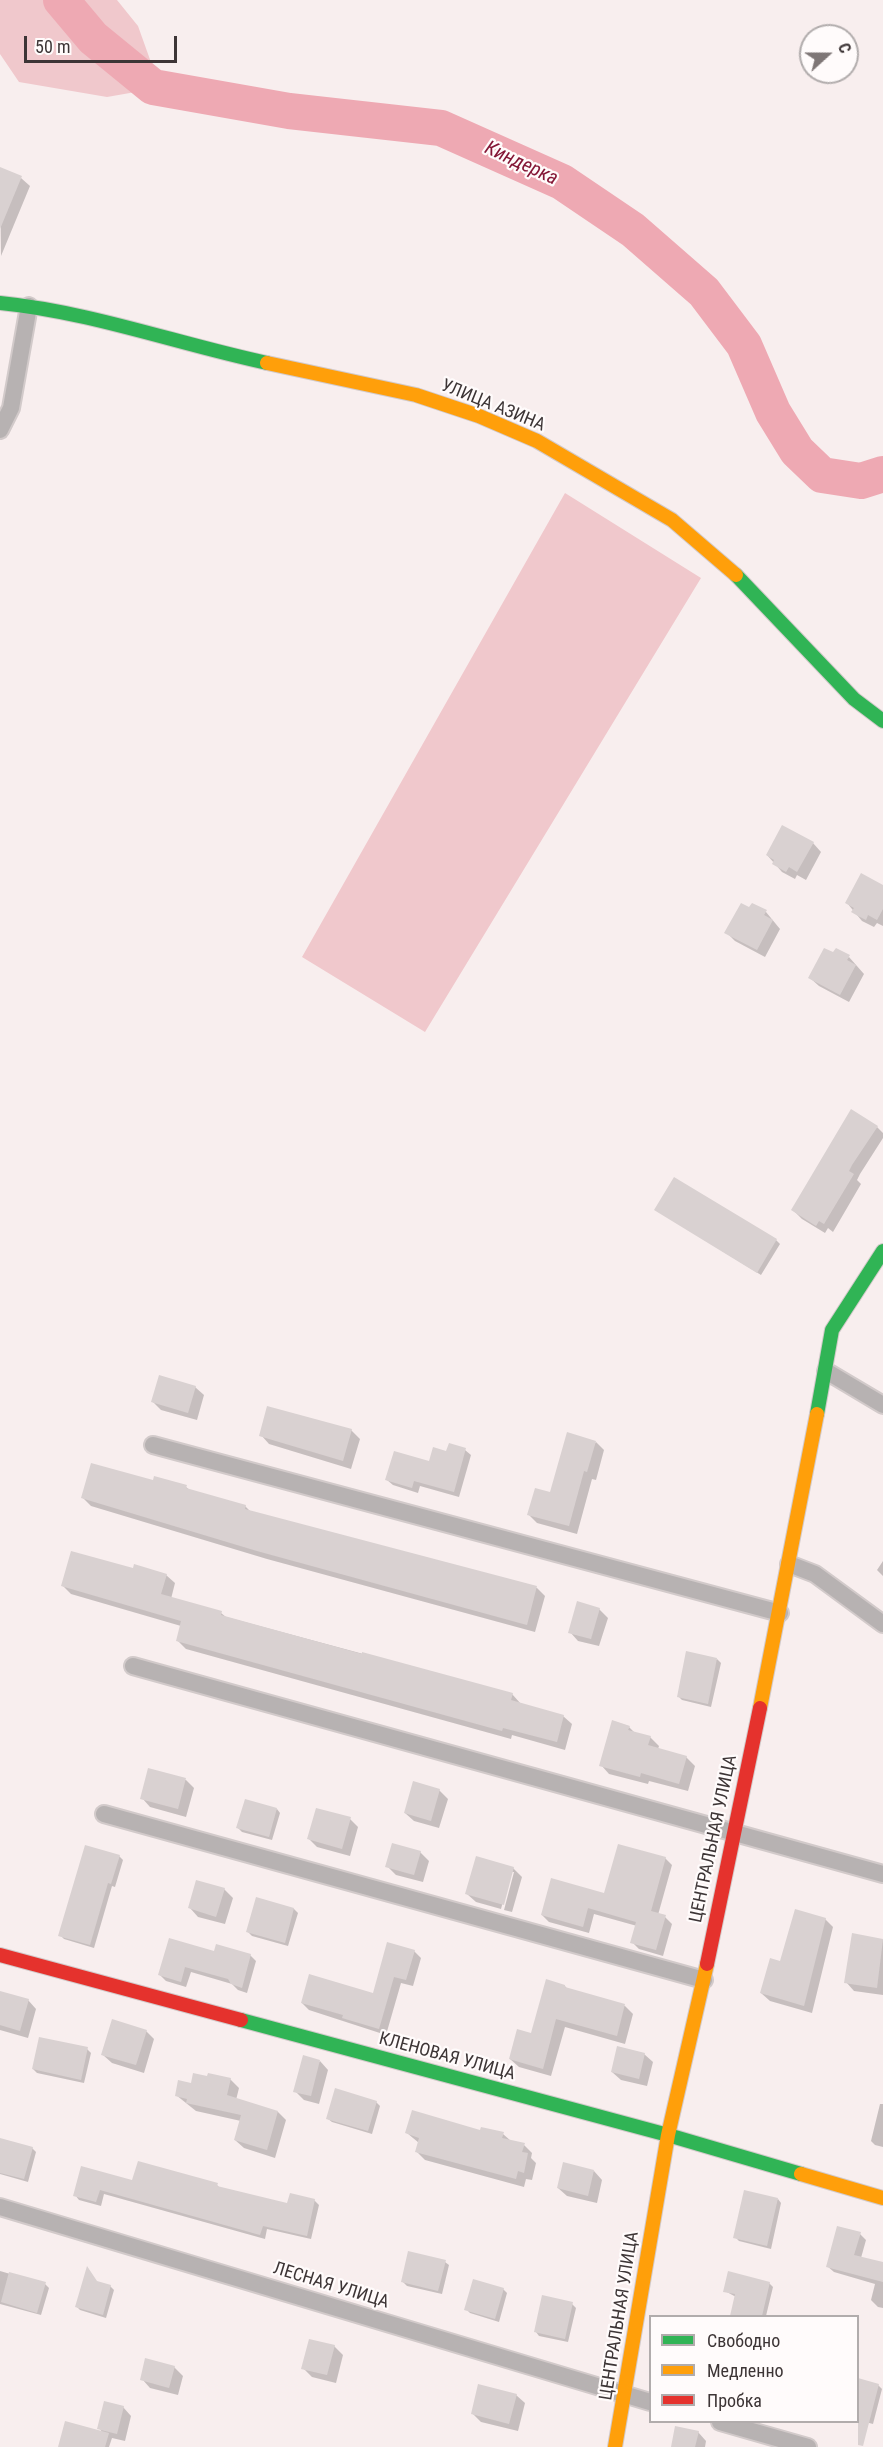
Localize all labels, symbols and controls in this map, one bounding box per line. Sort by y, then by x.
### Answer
scale bar [27,24,180,62]
north arrow [799,24,859,84]
text: 50 m [35,36,70,57]
text: С [834,40,855,56]
water label: Киндерка [481,137,561,191]
street label: УЛИЦА АЗИНА [438,375,548,437]
street label: ЦЕНТРАЛЬНАЯ УЛИЦА [686,1753,742,1925]
street label: КЛЕНОВАЯ УЛИЦА [376,2028,518,2086]
street label: ЦЕНТРАЛЬНАЯ УЛИЦА [596,2230,644,2402]
street label: ЛЕСНАЯ УЛИЦА [271,2258,391,2314]
legend [649,2315,859,2423]
text: Свободно [707,2330,780,2351]
text: Медленно [707,2360,784,2381]
text: Пробка [707,2390,762,2411]

